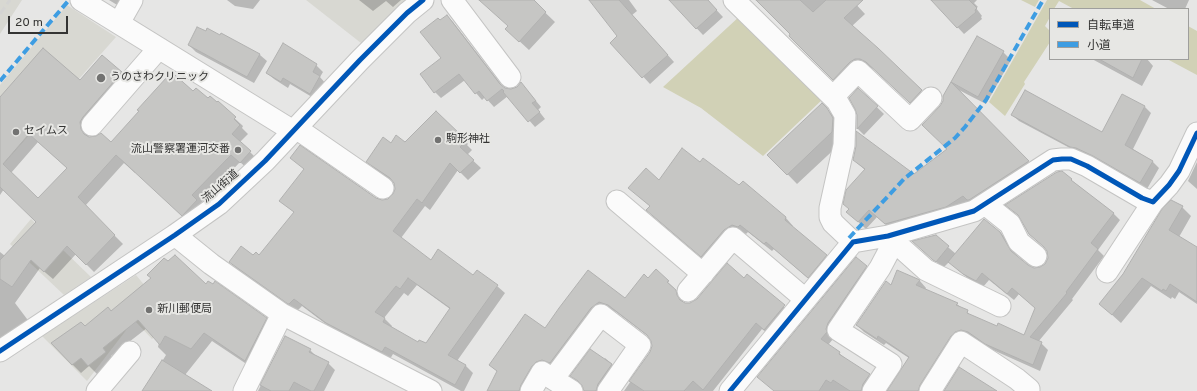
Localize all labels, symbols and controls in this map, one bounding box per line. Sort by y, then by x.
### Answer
scale bar [10,8,70,34]
legend [1049,8,1189,60]
text: 20 m [15,15,43,31]
text: 自転車道 [1087,18,1135,34]
text: 小道 [1087,38,1111,54]
place label: うのさわクリニック [110,71,209,85]
marker: うのさわクリニック [95,72,107,84]
place label: セイムス [24,125,68,139]
marker: セイムス [11,127,21,137]
place label: 駒形神社 [446,133,490,147]
marker: 駒形神社 [433,135,443,145]
place label: 流山警察署運河交番 [131,143,230,157]
marker: 流山警察署運河交番 [233,145,243,155]
street label: 流山街道 [200,168,242,206]
place label: 新川郵便局 [157,303,212,317]
marker: 新川郵便局 [144,305,154,315]

